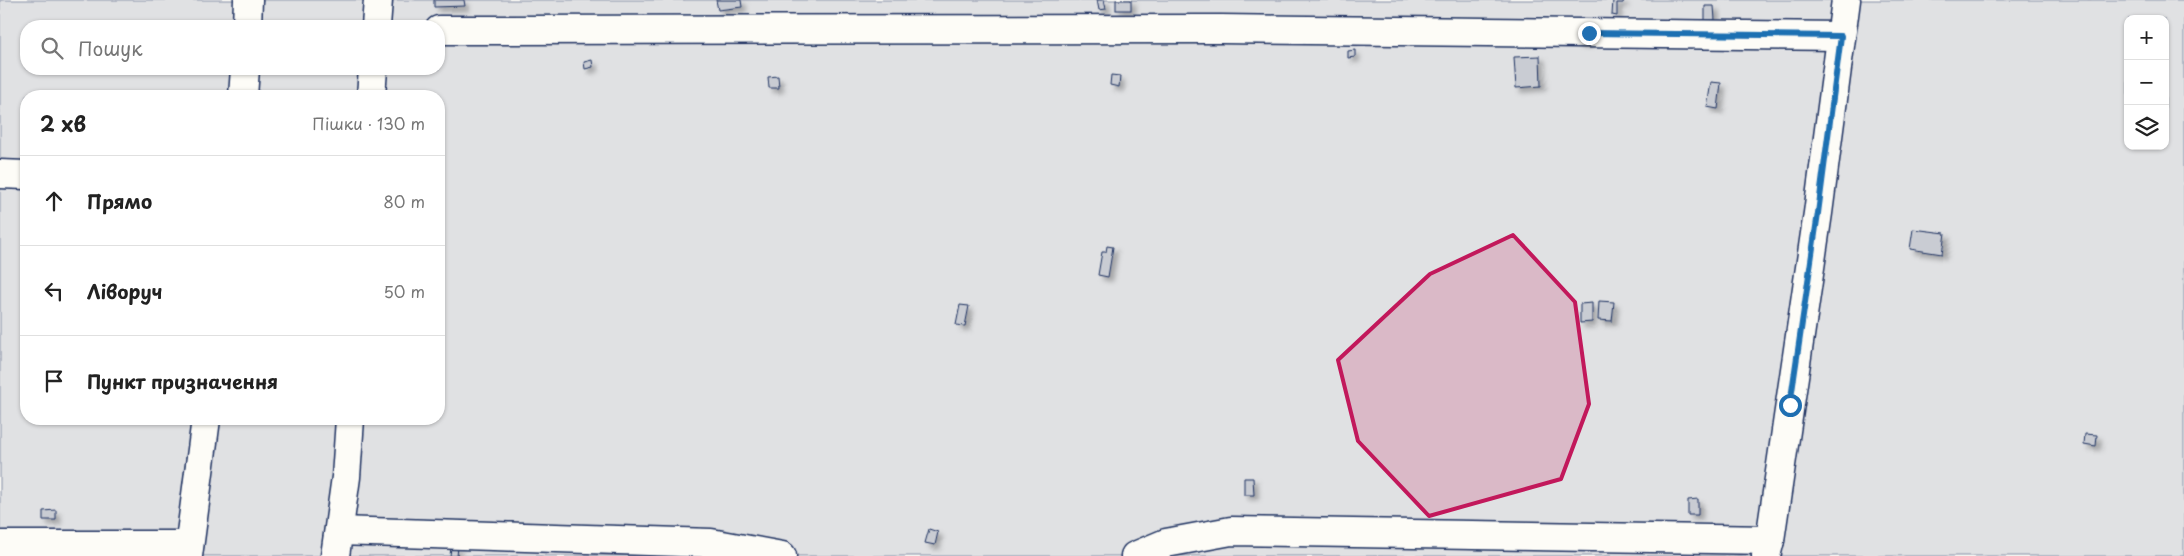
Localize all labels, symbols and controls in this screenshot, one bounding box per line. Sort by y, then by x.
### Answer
map controls [2124,15,2169,150]
button: + [2124,15,2169,60]
search box [20,20,445,75]
route end [1578,22,1601,45]
icon: search [38,34,66,62]
text: Пошук [78,34,143,62]
button: − [2124,60,2169,105]
button: layers [2124,105,2169,150]
text: 2 хв [40,107,86,139]
text: Пішки · 130 m [312,111,425,135]
icon: ahead [40,187,68,215]
text: Прямо [87,187,152,215]
text: 80 m [383,189,425,213]
icon: left [40,277,68,305]
text: Ліворуч [87,277,163,305]
text: 50 m [384,279,425,303]
icon: arrive [40,367,68,395]
text: Пункт призначення [87,367,278,395]
route start [1779,394,1802,417]

